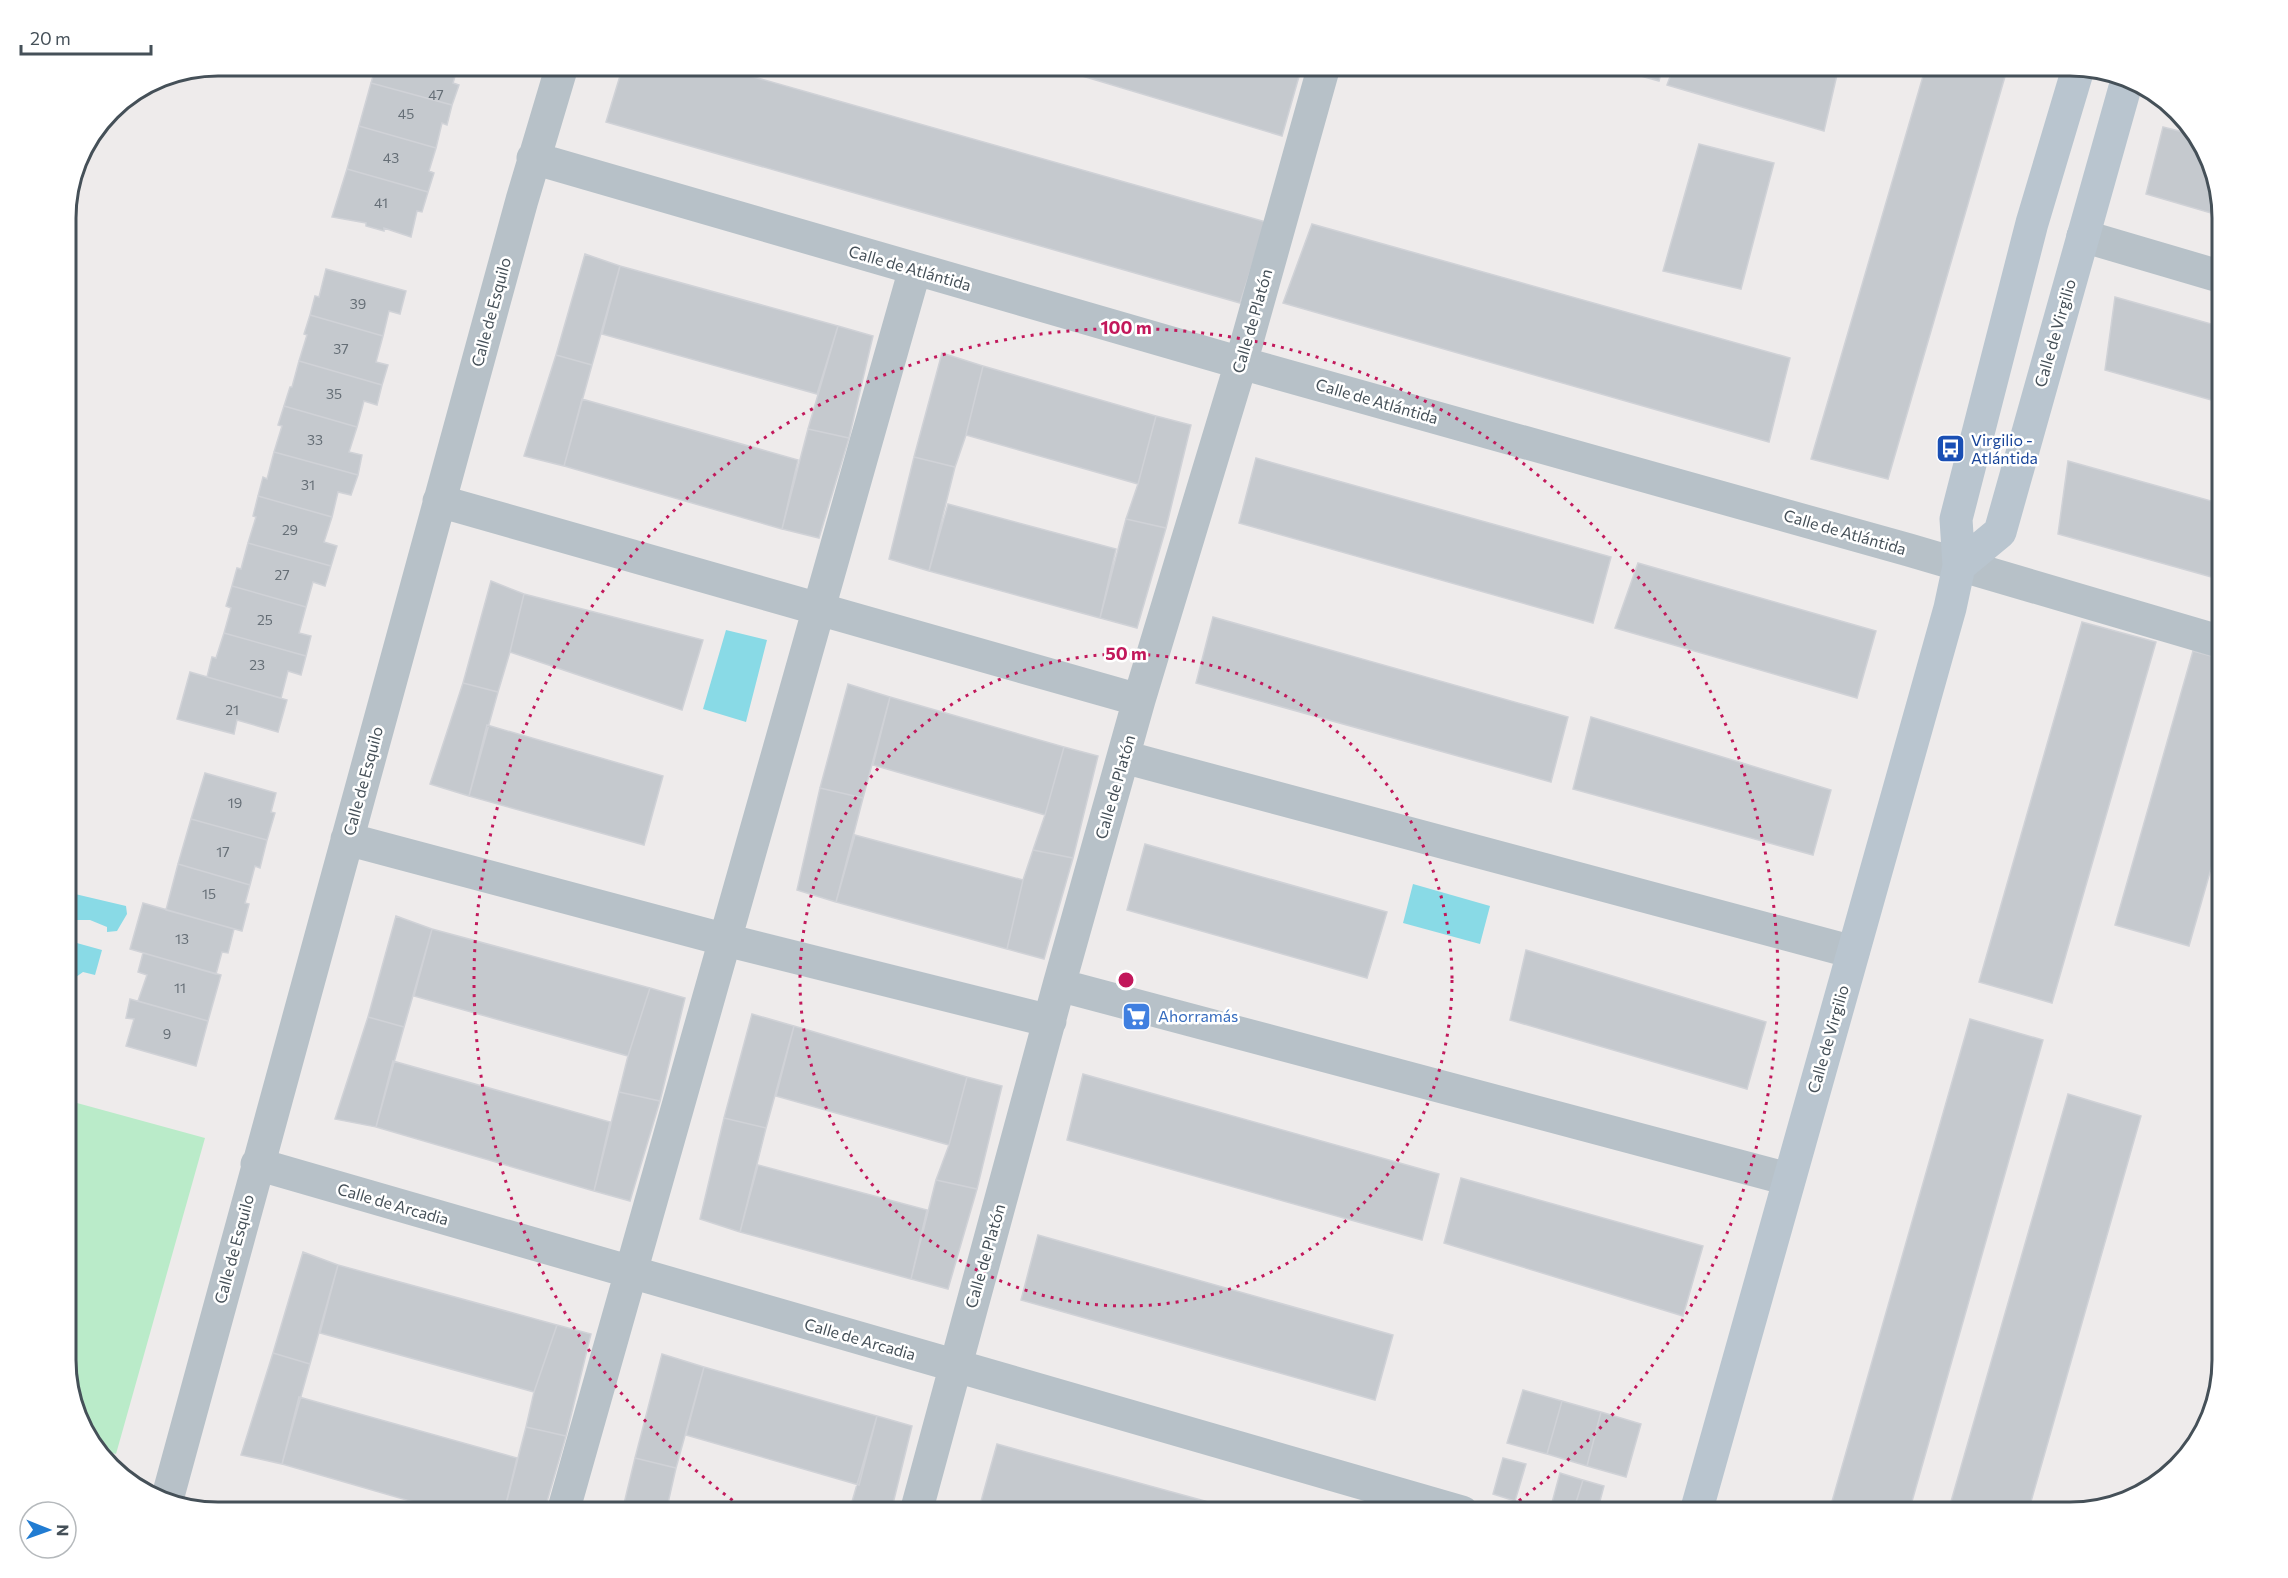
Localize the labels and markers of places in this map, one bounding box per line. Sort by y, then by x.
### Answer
place label: Virgilio - Atlántida [1971,430,2038,467]
bus stop icon: Virgilio - Atlántida [1934,433,1966,465]
centre of rings [1116,970,1136,990]
supermarket icon: Ahorramás [1121,1000,1153,1032]
place label: Ahorramás [1158,1006,1238,1025]

